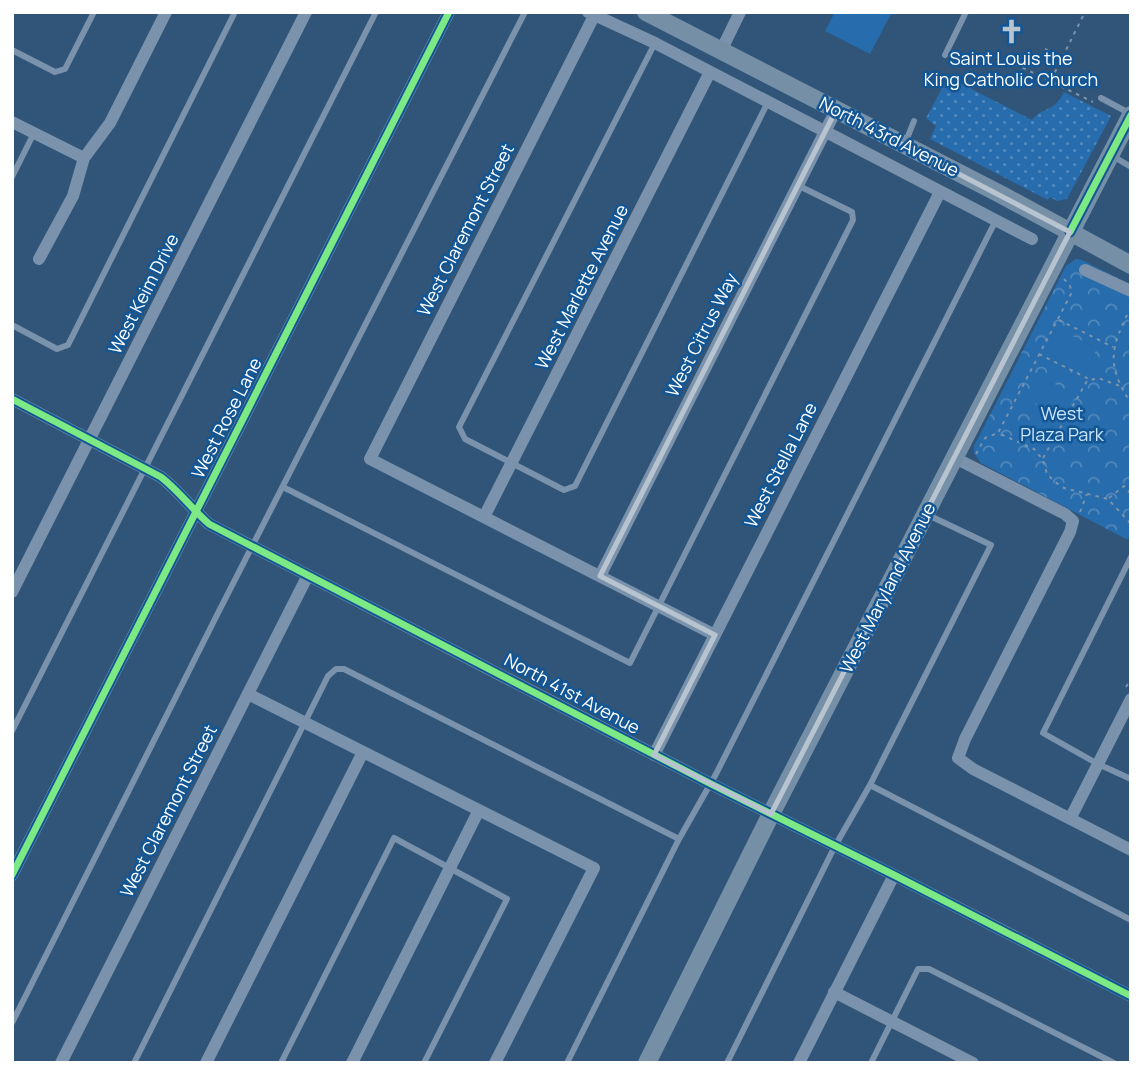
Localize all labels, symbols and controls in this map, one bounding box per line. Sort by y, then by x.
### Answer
church icon: Saint Louis the King Catholic Church [997,18,1025,46]
place label: Saint Louis the King Catholic Church [924,46,1098,91]
street label: North 43rd Avenue [816,91,963,182]
street label: West Claremont Street [411,139,519,320]
street label: West Marlette Avenue [529,200,633,373]
street label: West Keim Drive [102,229,184,358]
street label: West Citrus Way [660,268,743,401]
street label: West Rose Lane [185,353,267,482]
street label: West Stella Lane [738,398,822,531]
park label: West Plaza Park [1020,401,1105,446]
street label: West Maryland Avenue [834,498,941,677]
street label: North 41st Avenue [500,647,645,739]
street label: West Claremont Street [114,720,222,901]

